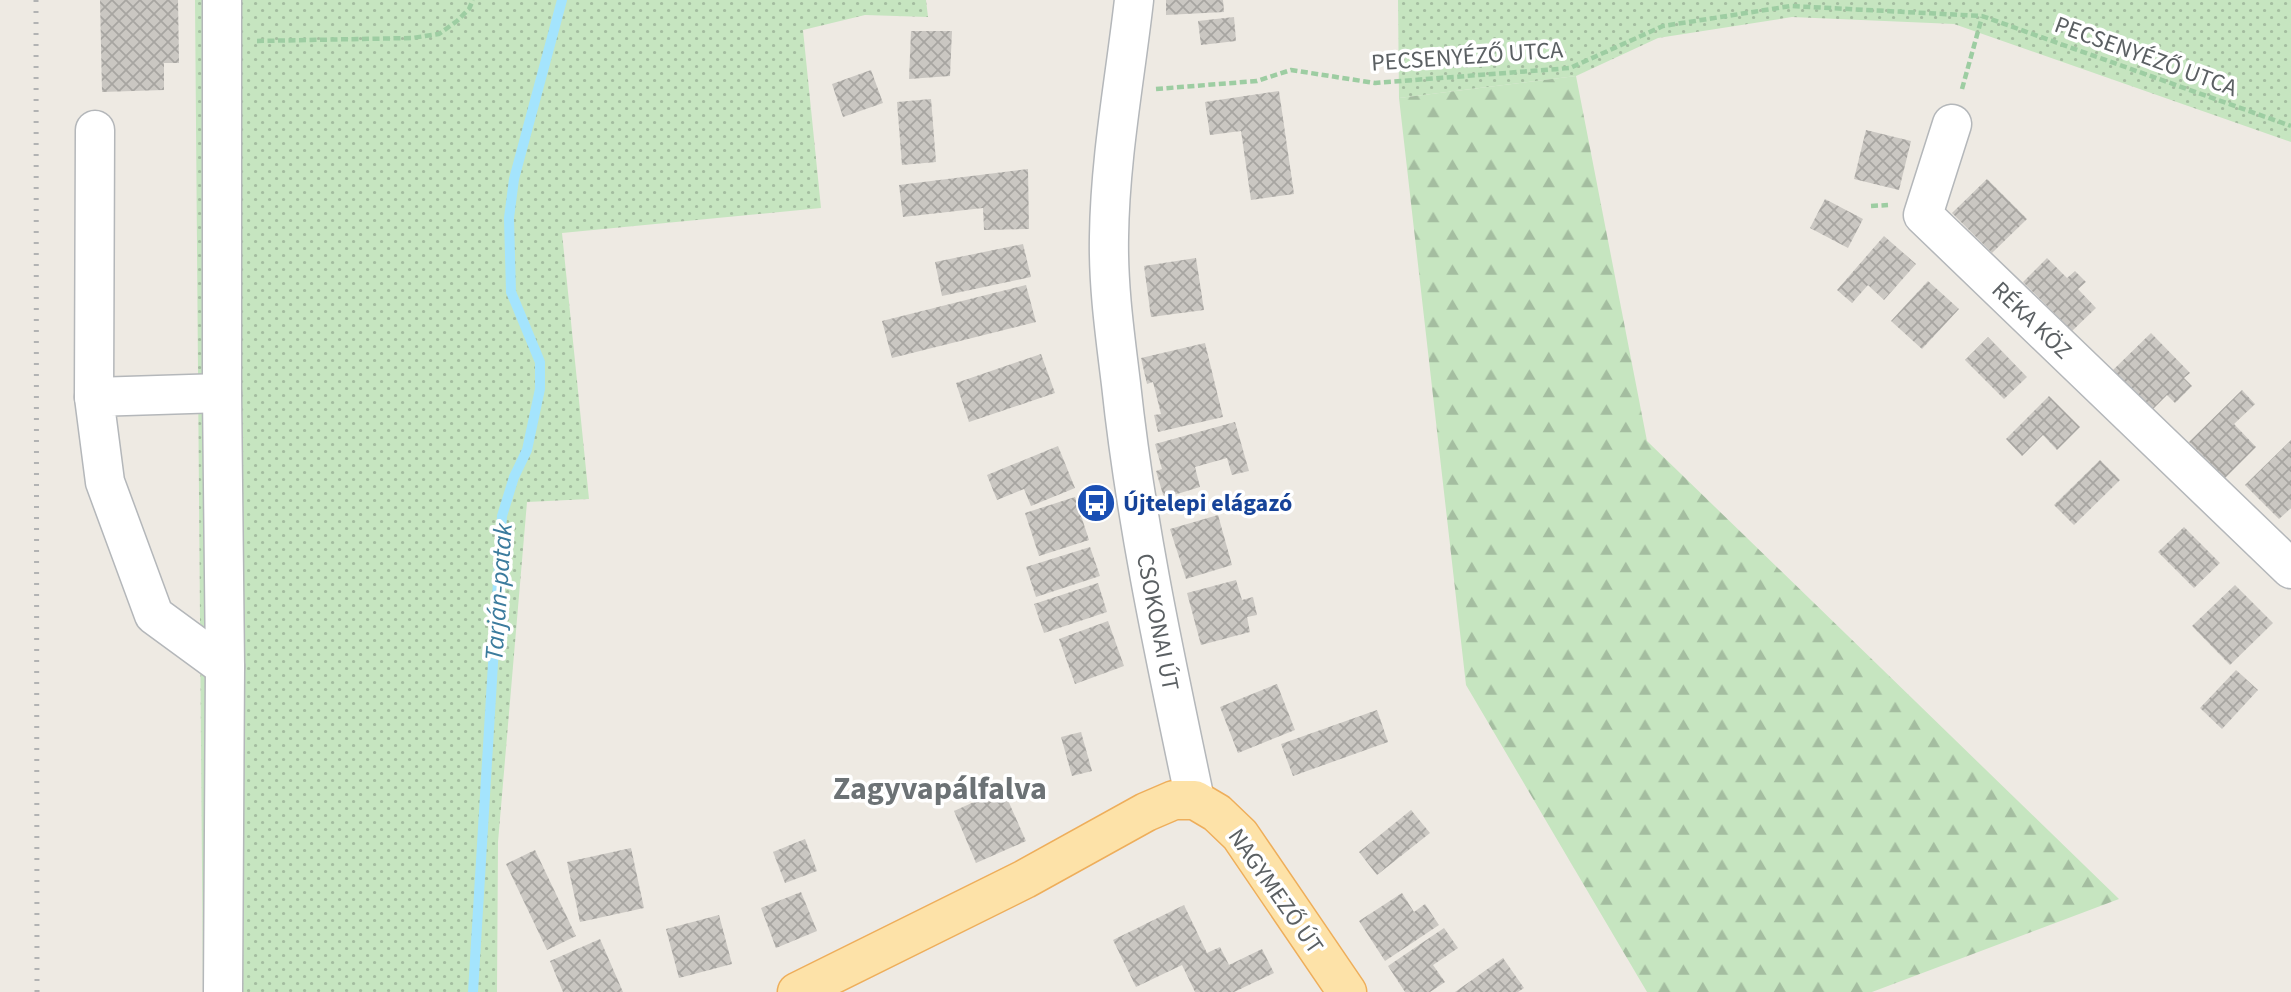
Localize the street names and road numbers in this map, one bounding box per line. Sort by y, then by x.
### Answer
street label: PECSENYÉZŐ UTCA [2050,7,2242,106]
street label: PECSENYÉZŐ UTCA [1370,32,1564,81]
street label: RÉKA KÖZ [1984,273,2080,368]
street label: CSOKONAI ÚT [1127,550,1188,694]
street label: NAGYMEZŐ ÚT [1219,821,1332,961]

